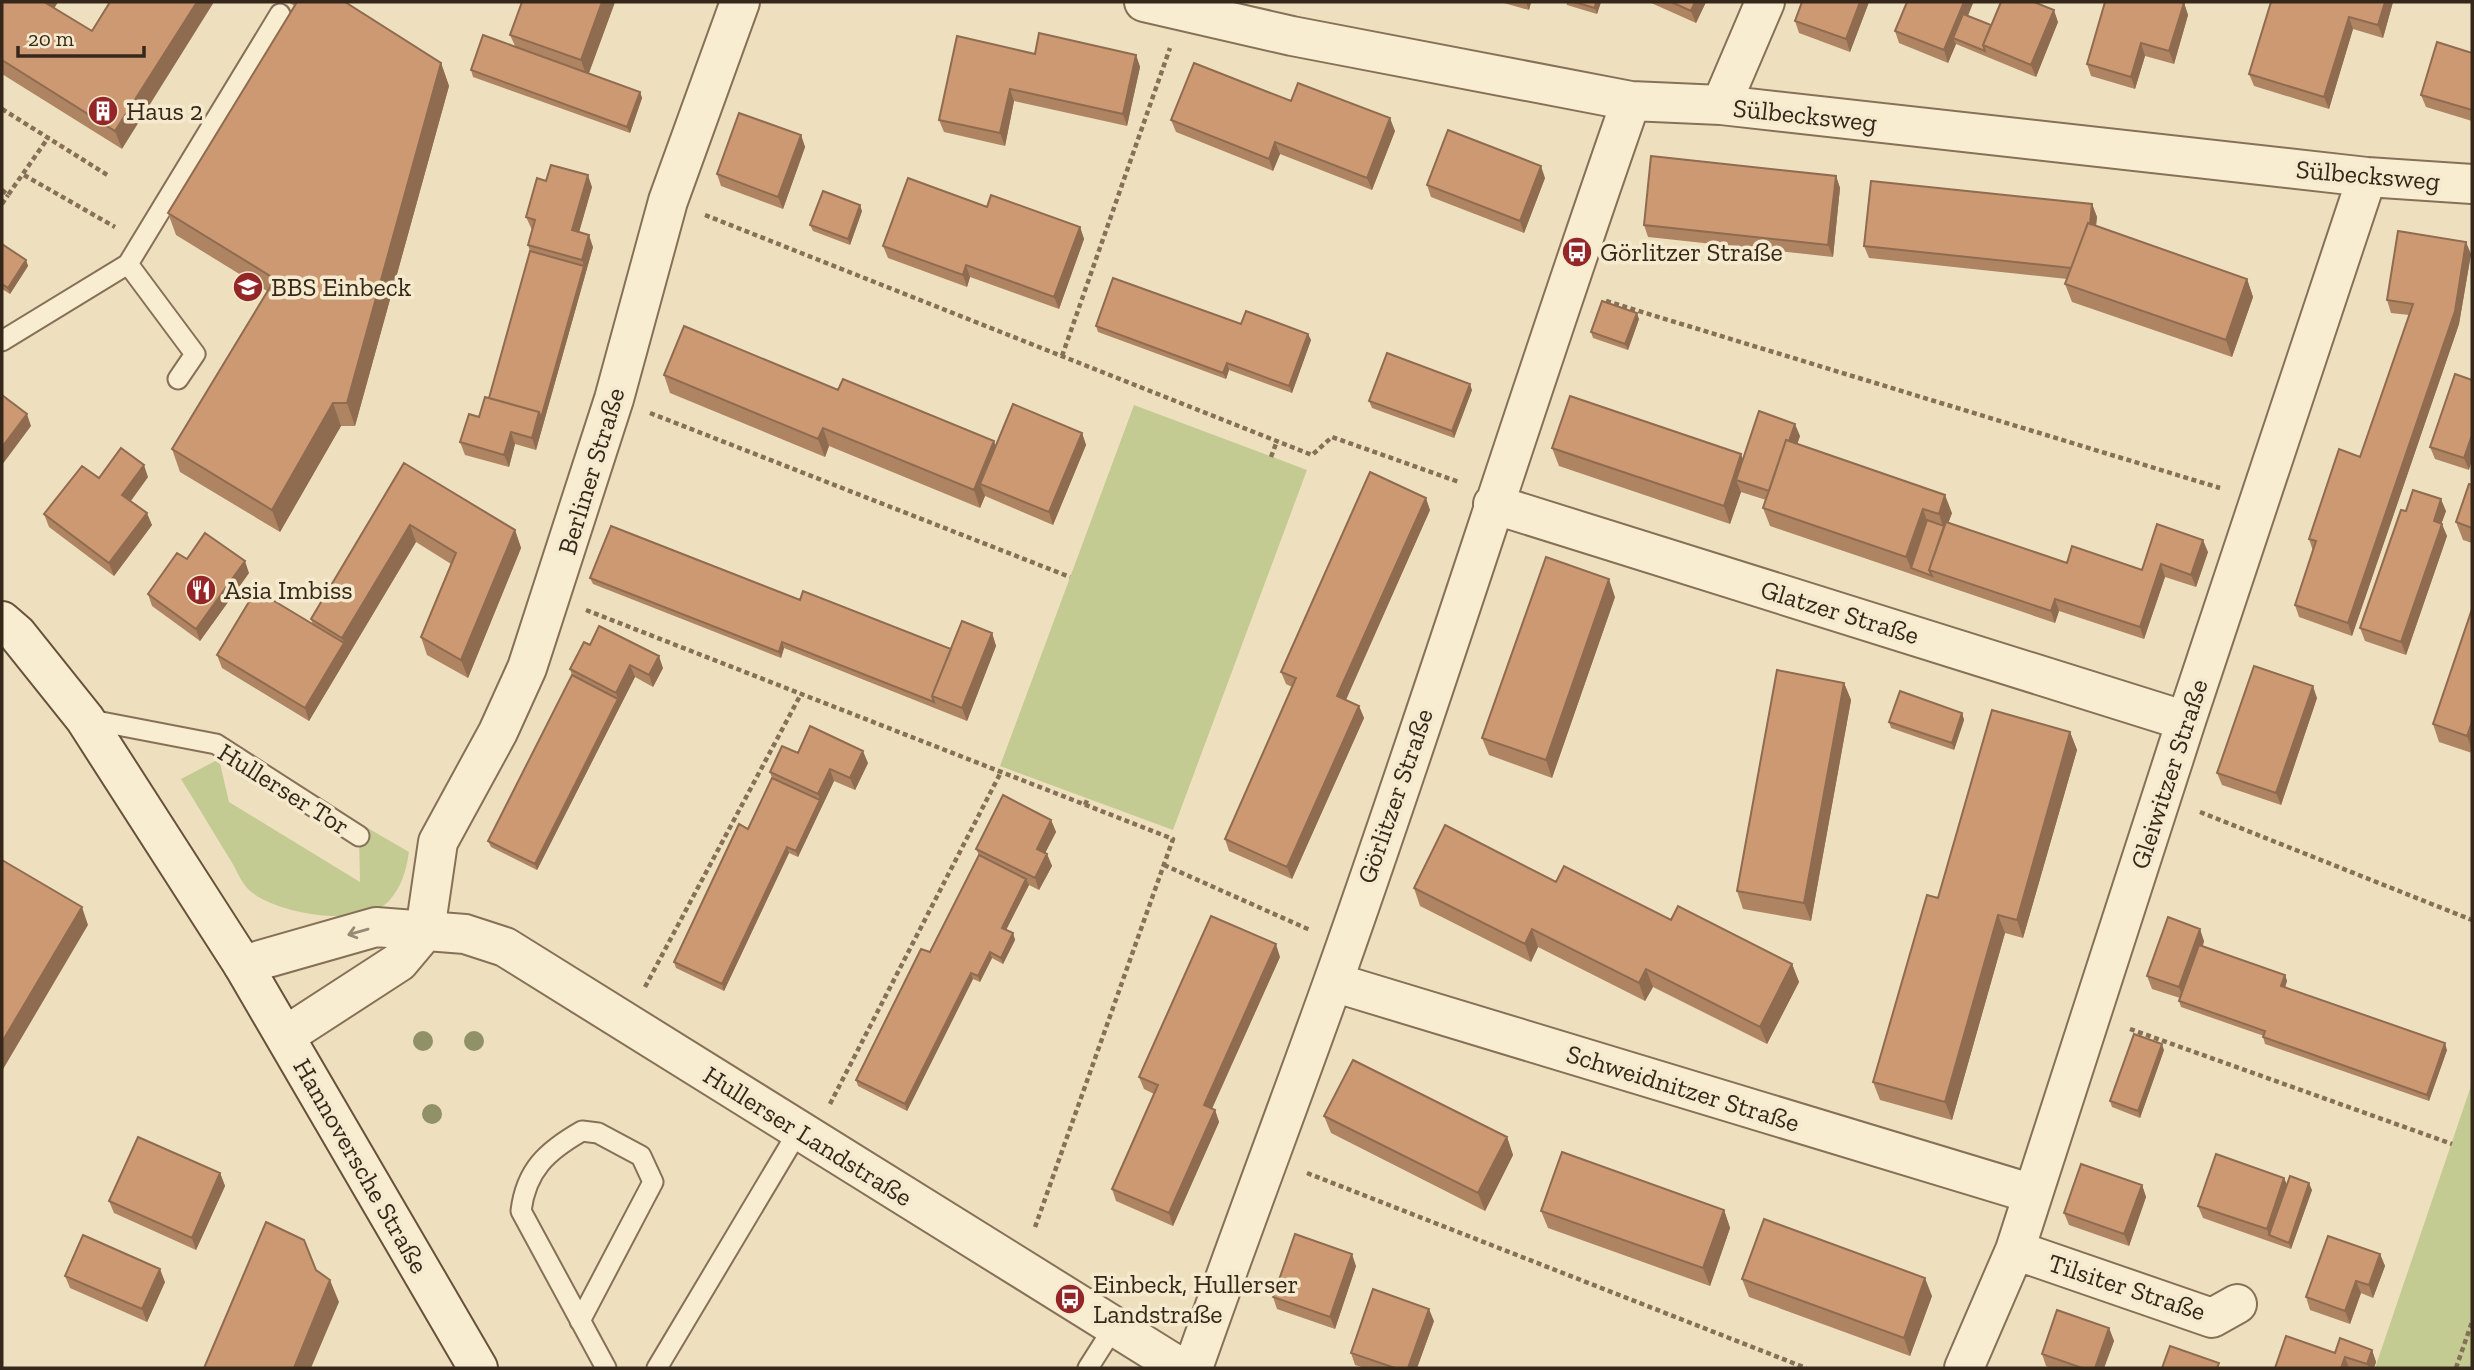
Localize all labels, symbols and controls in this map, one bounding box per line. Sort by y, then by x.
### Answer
scale bar [18,14,144,58]
text: 20 m [28,26,74,51]
street label: Sülbecksweg [1731,92,1879,138]
building icon: Haus 2 [86,94,120,128]
place label: Haus 2 [126,95,203,127]
street label: Sülbecksweg [2295,153,2441,197]
bus stop icon: Görlitzer Straße [1560,235,1594,269]
place label: Görlitzer Straße [1600,236,1783,268]
school or university icon: BBS Einbeck [231,270,265,304]
place label: BBS Einbeck [271,271,412,303]
street label: Berliner Straße [550,384,632,558]
restaurant icon: Asia Imbiss [184,573,218,607]
street label: Glatzer Straße [1757,573,1923,651]
place label: Asia Imbiss [224,574,353,606]
street label: Gleiwitzer Straße [2123,675,2215,873]
street label: Görlitzer Straße [1350,704,1440,888]
street label: Hullerser Tor [212,736,356,842]
one-way arrow [347,927,369,940]
street label: Schweidnitzer Straße [1563,1037,1803,1139]
street label: Hannoversche Straße [286,1053,436,1279]
street label: Hullerser Landstraße [698,1059,918,1213]
street label: Tilsiter Straße [2044,1247,2210,1327]
place label: Einbeck, Hullerser Landstraße [1093,1268,1298,1330]
bus stop icon: Einbeck, Hullerser Landstraße [1053,1282,1087,1316]

